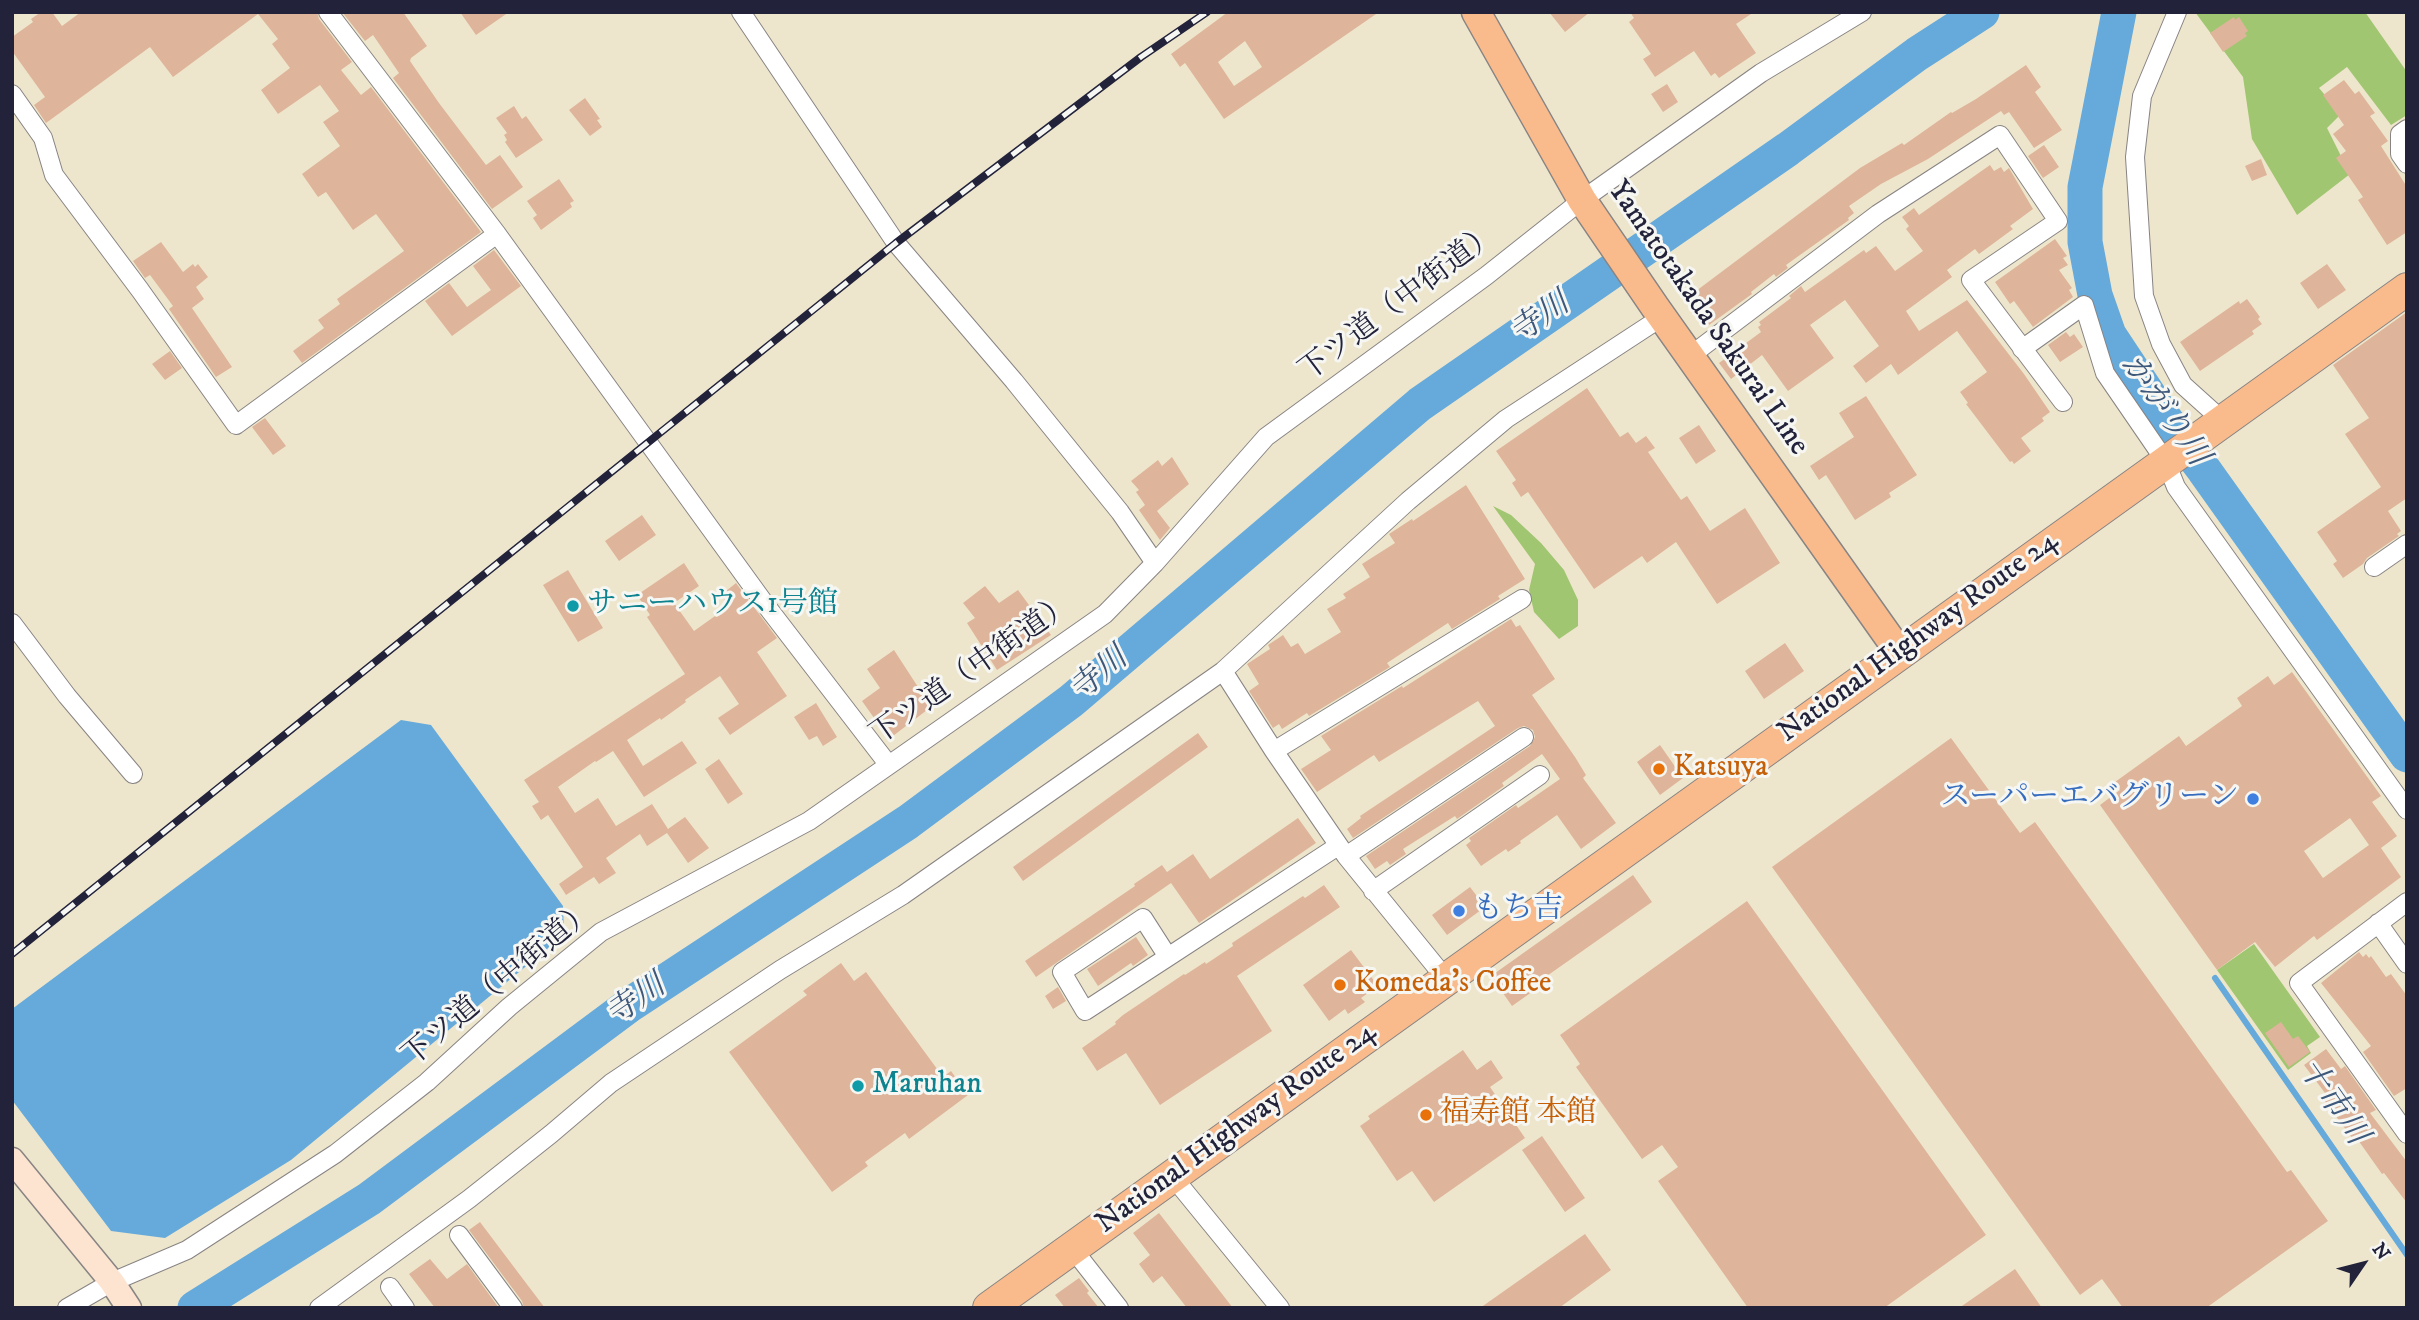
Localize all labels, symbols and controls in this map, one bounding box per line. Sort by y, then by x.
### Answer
street label: Yamatotakada Sakurai Line [1599,175,1815,463]
street label: 下ツ道（中街道） [1293,217,1507,391]
water label: 寺川 [1504,286,1578,354]
water label: かがり川 [2111,348,2215,474]
street label: National Highway Route 24 [1772,524,2066,752]
street label: 下ツ道（中街道） [864,587,1082,755]
place label: サニーハウス1号館 [587,588,838,624]
marker: サニーハウス1号館 [565,598,581,614]
water label: 寺川 [1063,641,1137,711]
place label: Katsuya [1673,751,1768,787]
marker: Katsuya [1651,761,1667,777]
place label: スーパーエバグリーン [1941,781,2239,817]
marker: スーパーエバグリーン [2245,791,2261,807]
place label: もち吉 [1473,893,1563,929]
street label: 下ツ道（中街道） [397,894,603,1076]
marker: もち吉 [1451,903,1467,919]
place label: Komeda's Coffee [1354,967,1552,1003]
water label: 寺川 [600,968,674,1036]
marker: Komeda's Coffee [1332,977,1348,993]
street label: National Highway Route 24 [1090,1015,1384,1243]
water label: 十市川 [2288,1053,2374,1153]
place label: Maruhan [872,1068,982,1104]
marker: Maruhan [850,1078,866,1094]
place label: 福寿館 本館 [1440,1097,1596,1133]
marker: 福寿館 本館 [1418,1107,1434,1123]
north arrow [2328,1229,2398,1299]
text: N [2367,1239,2395,1265]

